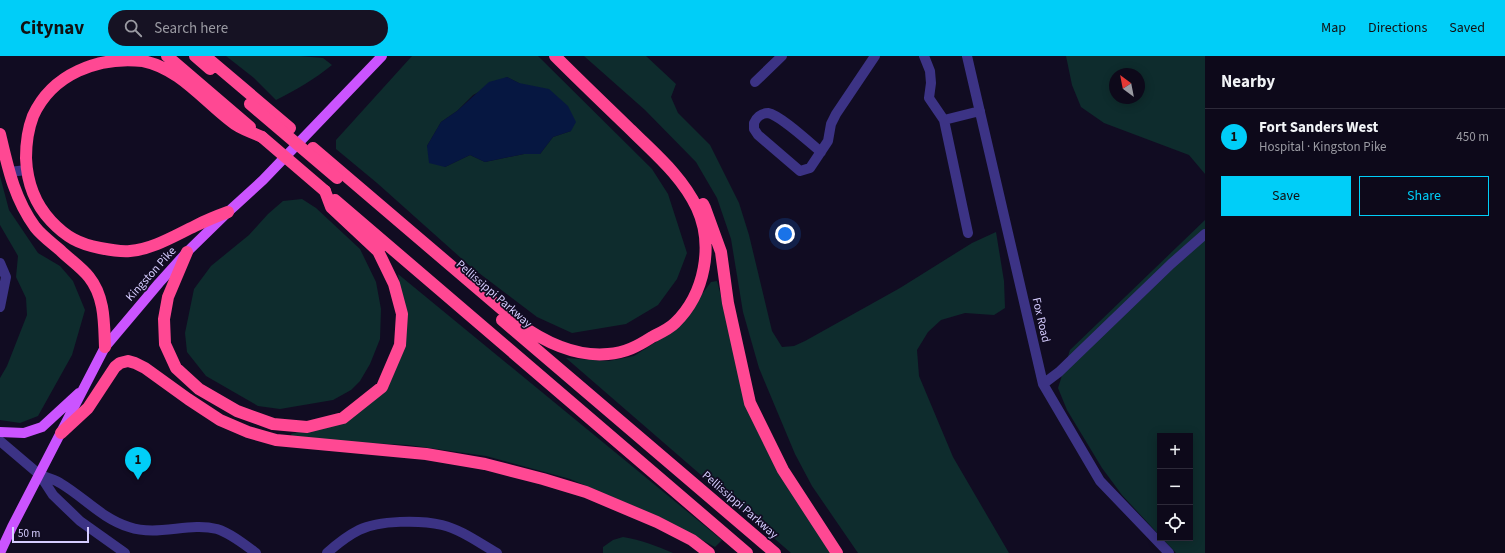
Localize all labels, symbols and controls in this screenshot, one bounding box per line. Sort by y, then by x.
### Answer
search box [108,10,388,46]
text: Citynav [20,15,84,42]
icon: search [122,17,144,39]
text: Search here [154,18,228,39]
text: Map [1321,18,1346,38]
text: Directions [1368,18,1427,38]
text: Saved [1449,18,1485,38]
north arrow [1109,68,1145,104]
text: Nearby [1221,70,1275,94]
text: Fort Sanders West [1259,117,1378,138]
text: 1 [1231,128,1237,146]
text: 450 m [1456,128,1489,146]
text: Hospital · Kingston Pike [1259,138,1387,156]
button: Save [1221,176,1351,216]
button: Share [1359,176,1489,216]
your location [775,224,795,244]
street label: Kingston Pike [122,243,180,305]
street label: Pellissippi Parkway [452,256,536,332]
street label: Fox Road [1028,296,1054,344]
map controls [1157,433,1193,541]
button: + [1157,433,1193,469]
pin: 1 [125,447,151,480]
street label: Pellissippi Parkway [698,467,782,543]
button: − [1157,469,1193,505]
button: locate [1157,505,1193,541]
scale bar [12,525,89,544]
text: 50 m [18,526,40,541]

